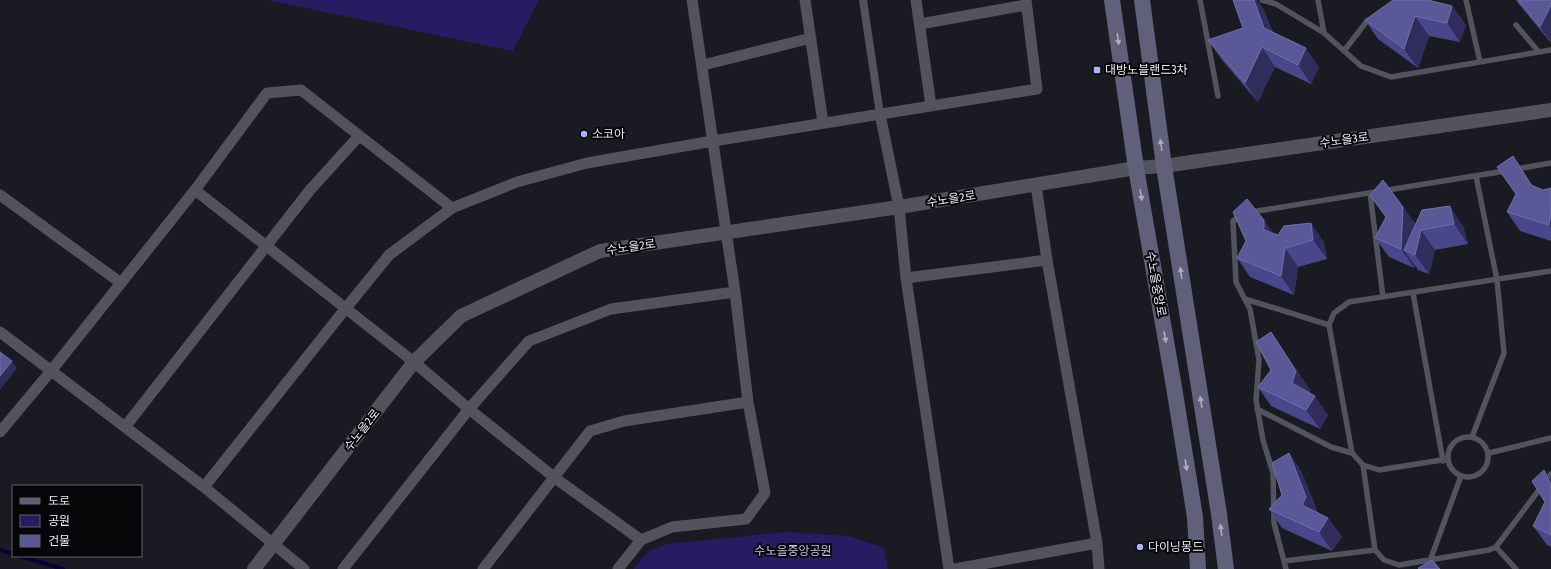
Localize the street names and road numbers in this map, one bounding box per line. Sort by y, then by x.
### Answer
street label: 수노을3로 [1318,130,1370,150]
street label: 수노을2로 [925,188,977,210]
street label: 수노을2로 [606,237,656,257]
street label: 수노을중앙로 [1143,250,1169,318]
street label: 수노을2로 [341,406,383,454]

